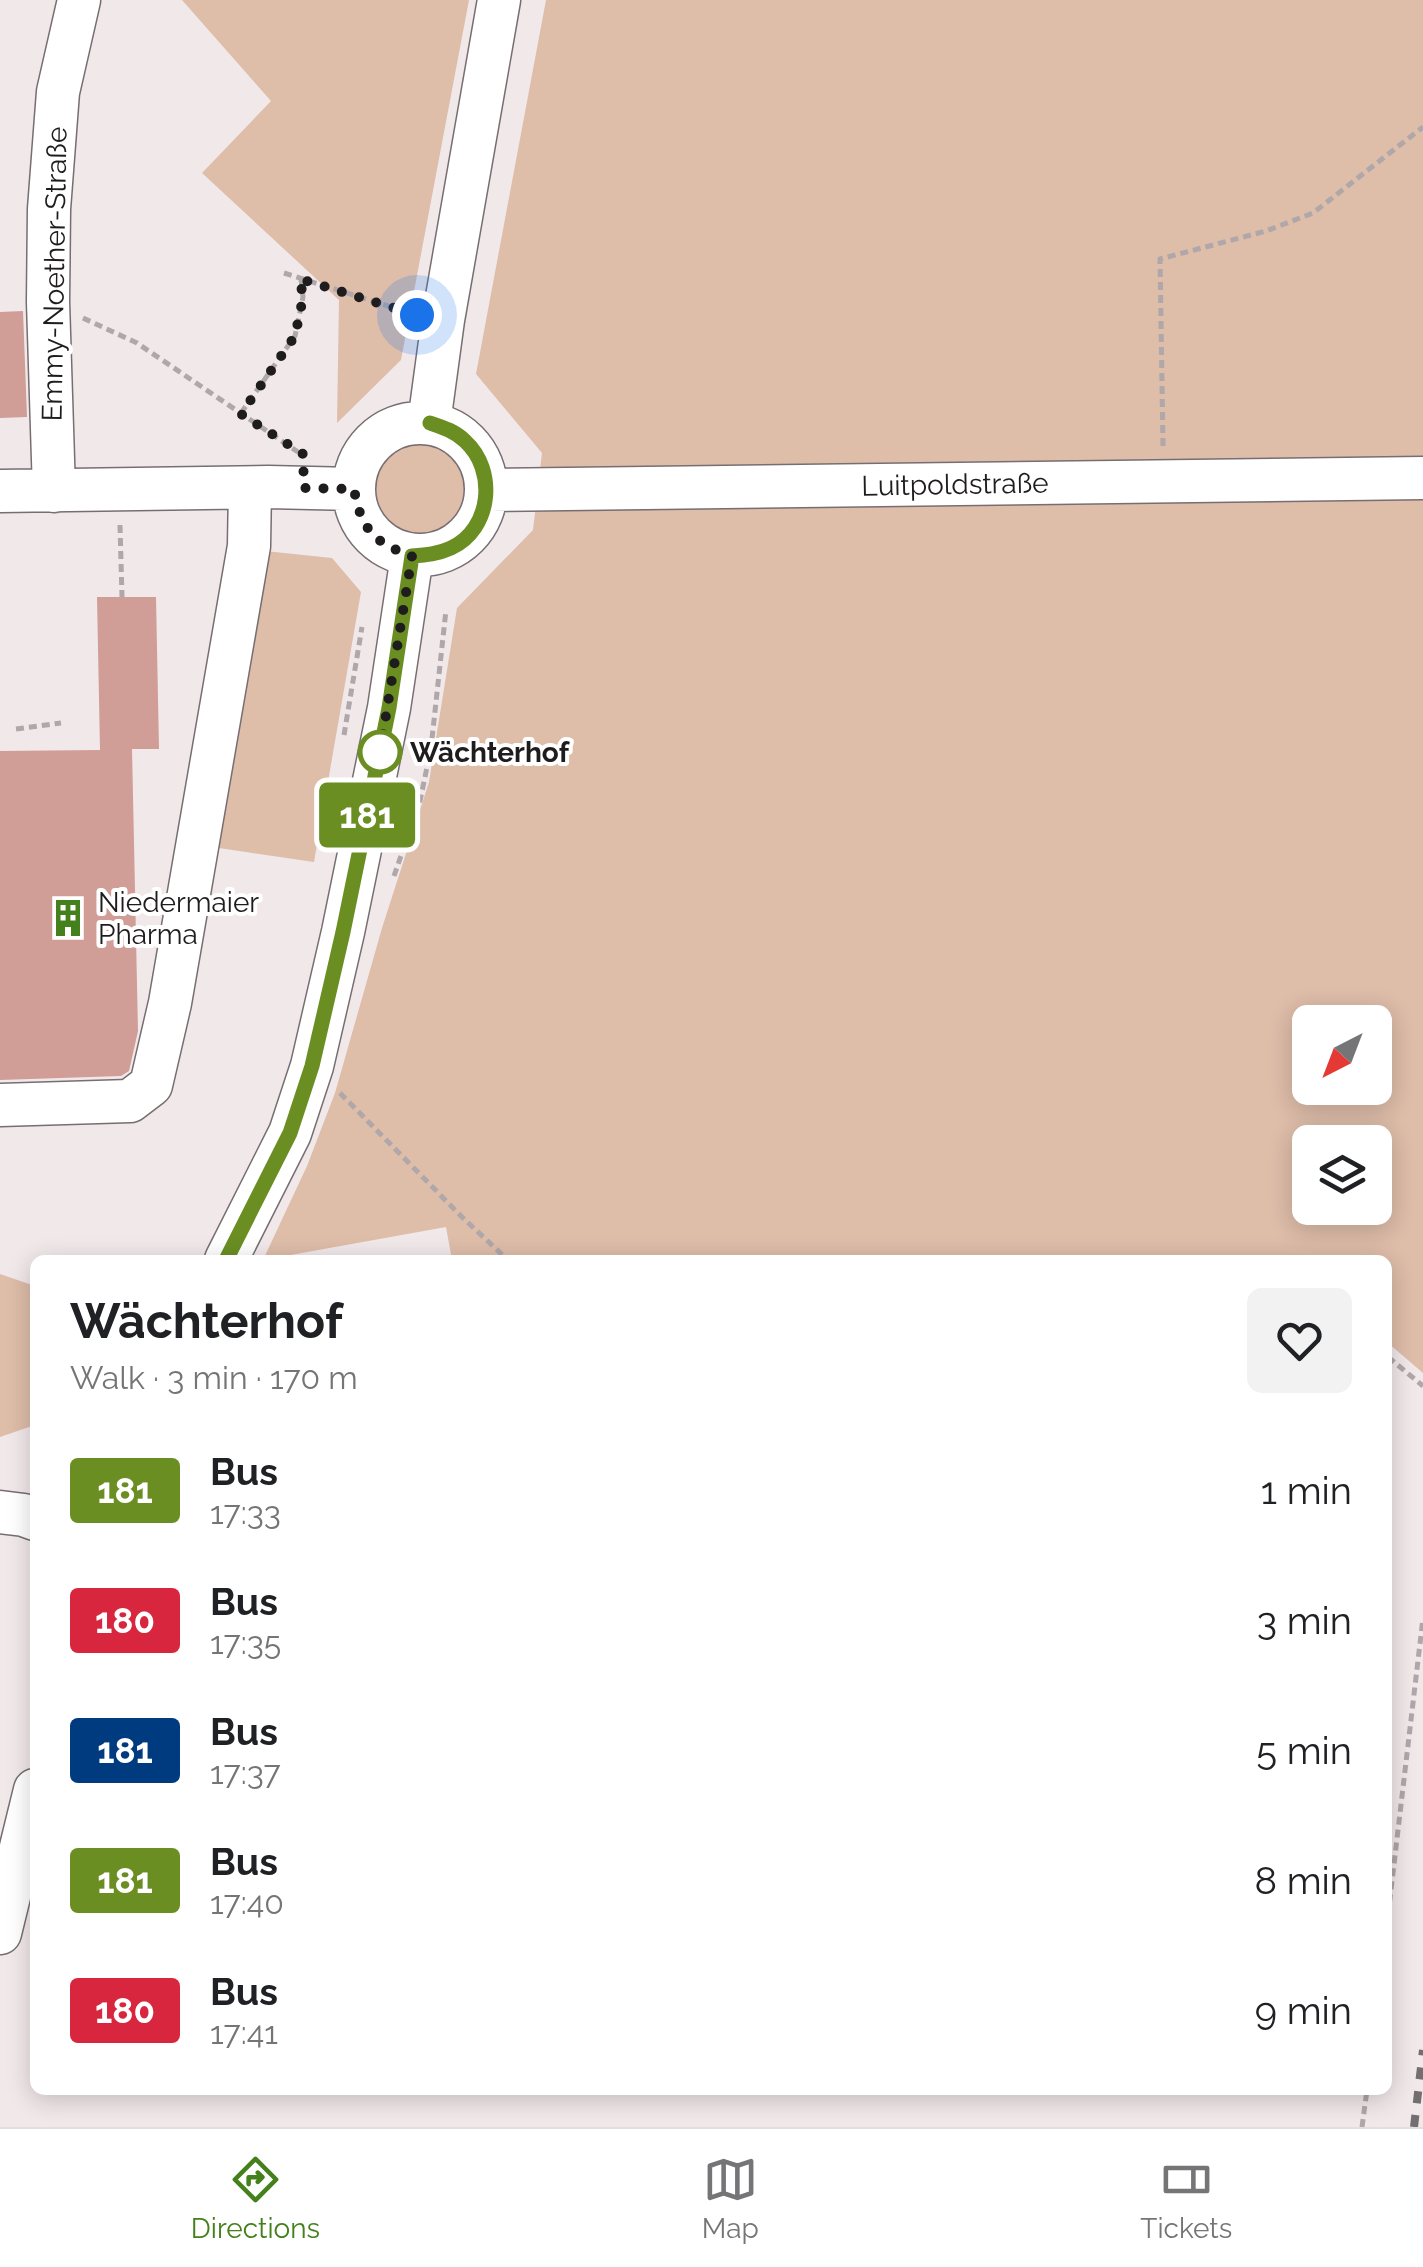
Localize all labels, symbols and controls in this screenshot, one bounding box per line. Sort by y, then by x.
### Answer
street label: Emmy-Noether-Straße [35,126,74,422]
your location [392,290,442,340]
street label: Luitpoldstraße [861,466,1049,503]
marker: Wächterhof [359,731,401,773]
place label: Wächterhof [410,736,571,769]
line badge: 181 [310,782,424,848]
text: 181 [339,795,395,836]
place label: Niedermaier Pharma [98,886,259,951]
building icon: Niedermaier Pharma [47,897,89,939]
north arrow [1292,1005,1392,1105]
map controls [1292,1005,1392,1225]
button: layers [1292,1125,1392,1225]
button: heart [1247,1288,1352,1393]
text: Wächterhof [70,1293,343,1349]
text: Walk · 3 min · 170 m [70,1359,358,1396]
text: Bus [210,1449,278,1494]
text: 1 min [1261,1468,1352,1513]
text: 181 [97,1470,153,1511]
text: 17:33 [210,1494,281,1531]
text: Bus [210,1579,278,1624]
text: 3 min [1257,1598,1352,1643]
text: 180 [95,1600,155,1641]
text: 17:35 [210,1624,281,1661]
text: Bus [210,1709,278,1754]
text: 5 min [1256,1728,1352,1773]
text: 181 [97,1730,153,1771]
text: 17:37 [210,1754,281,1791]
text: Bus [210,1839,278,1884]
text: 8 min [1254,1858,1352,1903]
text: 181 [97,1860,153,1901]
text: 17:40 [210,1884,284,1921]
text: Bus [210,1969,278,2014]
text: 9 min [1255,1988,1352,2033]
text: 180 [95,1990,155,2031]
text: 17:41 [210,2014,278,2051]
tab: Directions [191,2152,320,2245]
tab: Map [702,2152,759,2245]
tab: Tickets [1140,2152,1232,2245]

